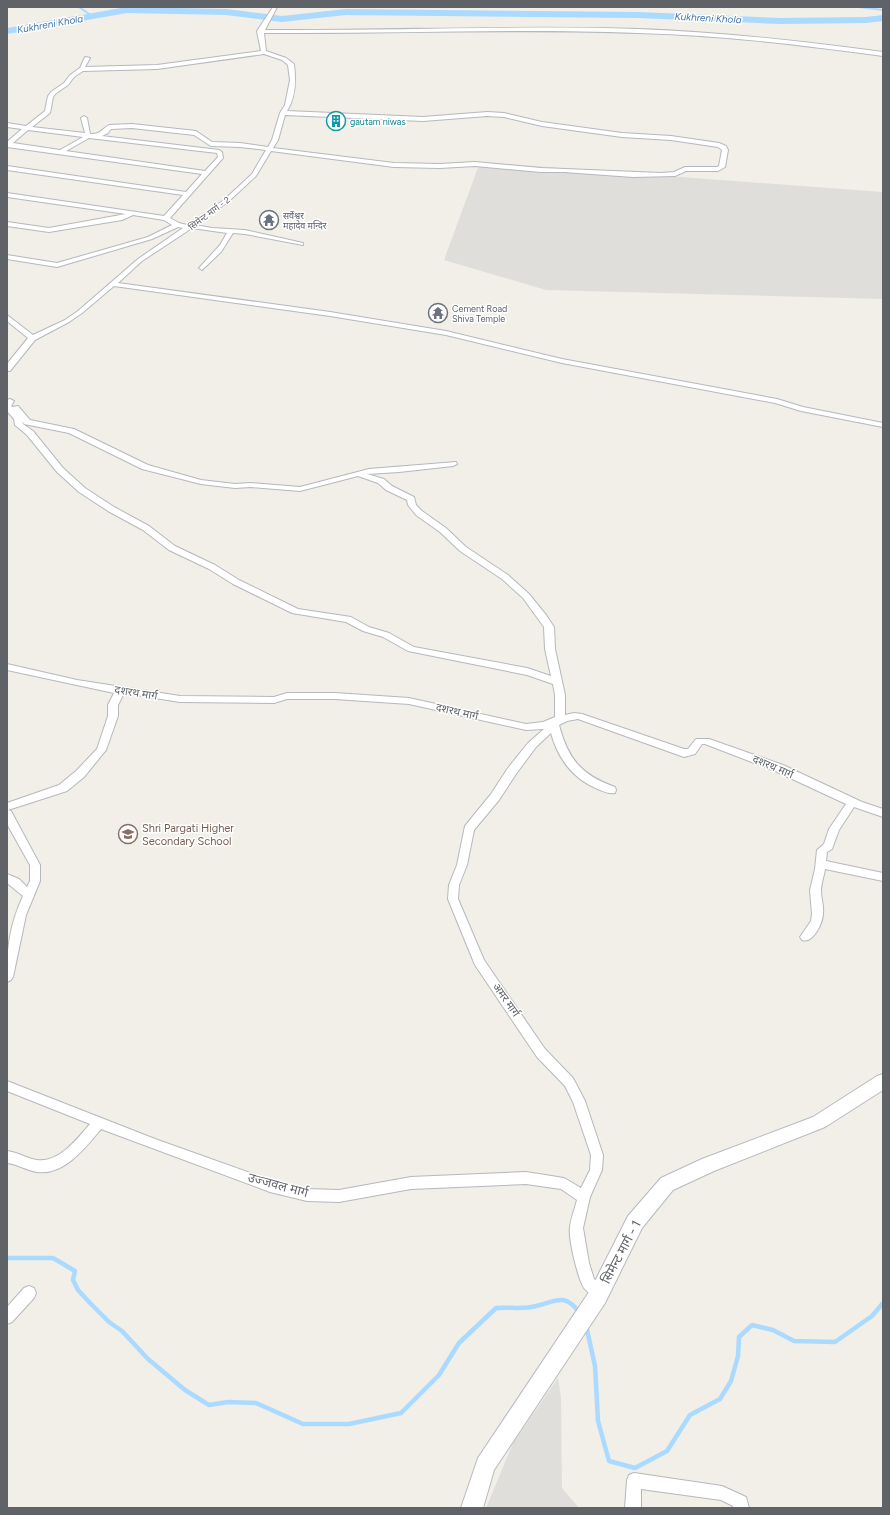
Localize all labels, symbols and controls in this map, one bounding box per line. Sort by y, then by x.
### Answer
water label: Kukhreni Khola [674,10,742,26]
water label: Kukhreni Khola [16,12,84,36]
building icon: gautam niwas [325,110,347,132]
place label: gautam niwas [350,116,406,127]
street label: सिमेन्ट मार्ग - 2 [186,194,232,232]
temple icon: सर्वेश्वर महादेव मन्दिर [258,209,280,231]
place label: सर्वेश्वर महादेव मन्दिर [283,210,327,231]
temple icon: Cement Road Shiva Temple [427,302,449,324]
place label: Cement Road Shiva Temple [452,303,507,324]
street label: दशरथ मार्ग [114,683,159,703]
street label: दशरथ मार्ग [434,701,480,723]
street label: दशरथ मार्ग [751,753,796,782]
place label: Shri Pargati Higher Secondary School [142,822,234,848]
school or university icon: Shri Pargati Higher Secondary School [117,823,139,845]
street label: अमर मार्ग [490,981,523,1020]
street label: उज्जवल मार्ग [246,1170,311,1201]
street label: सिमेन्ट मार्ग - 1 [598,1218,644,1286]

